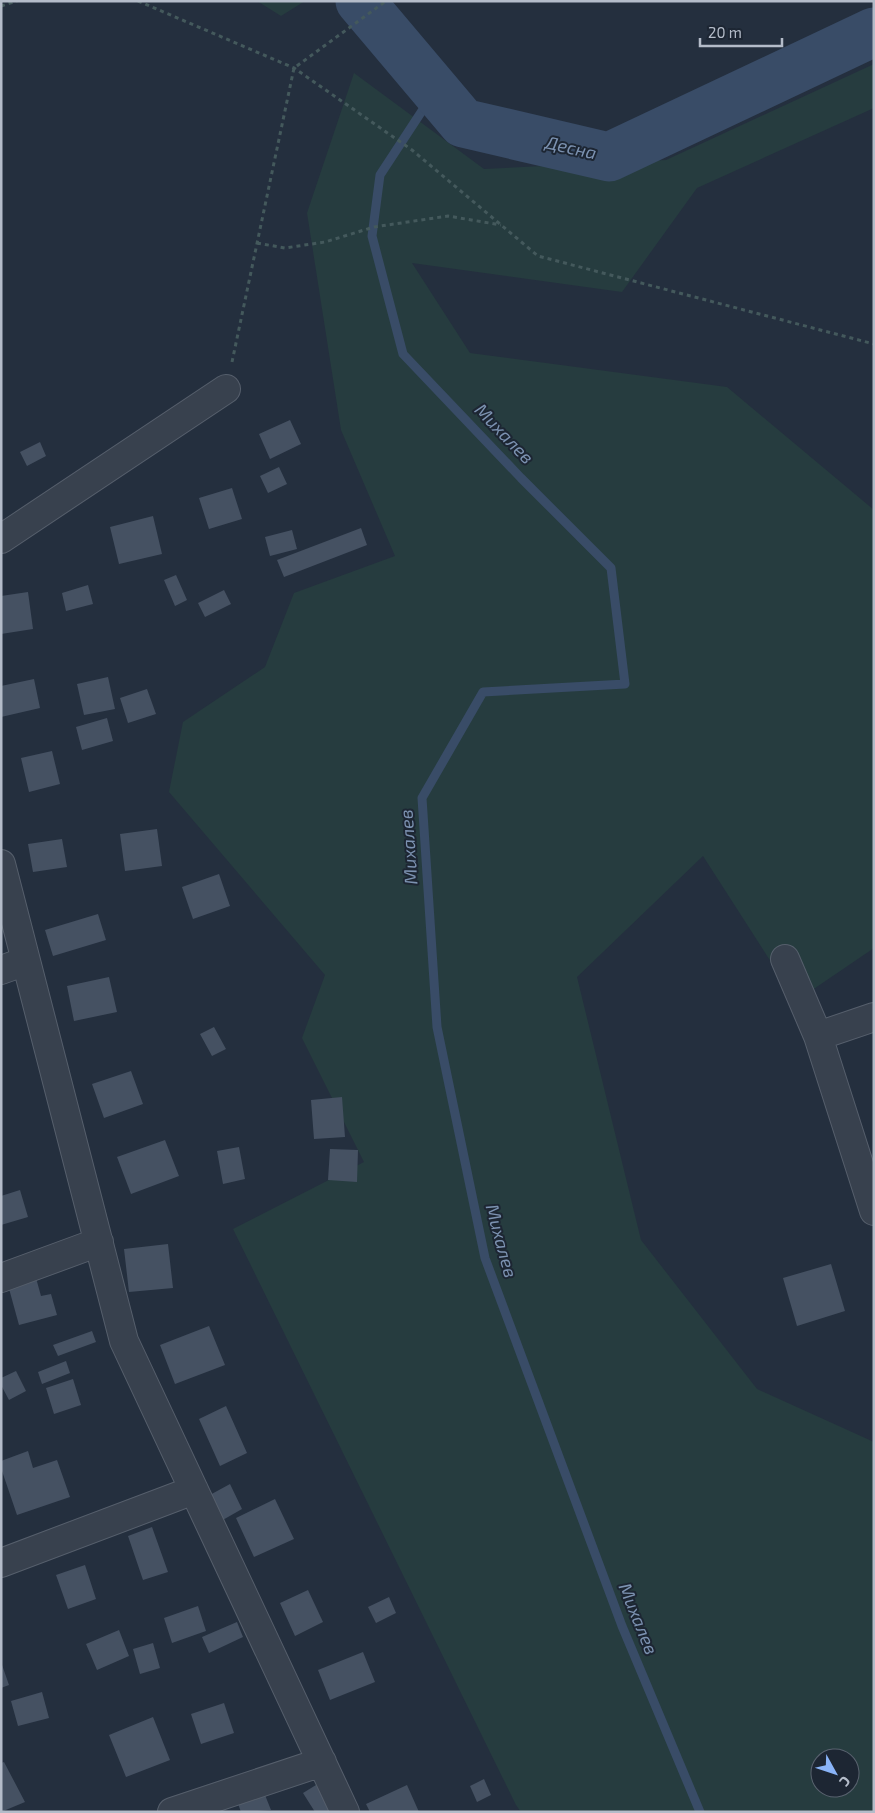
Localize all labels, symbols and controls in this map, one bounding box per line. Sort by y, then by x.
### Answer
scale bar [700,15,782,47]
text: 20 m [708,23,742,41]
water label: Десна [543,130,599,164]
water label: Михалев [471,399,539,468]
water label: Михалев [394,809,422,885]
water label: Михалев [482,1202,522,1280]
water label: Михалев [615,1580,663,1658]
north arrow [810,1748,860,1798]
text: С [836,1773,854,1790]

